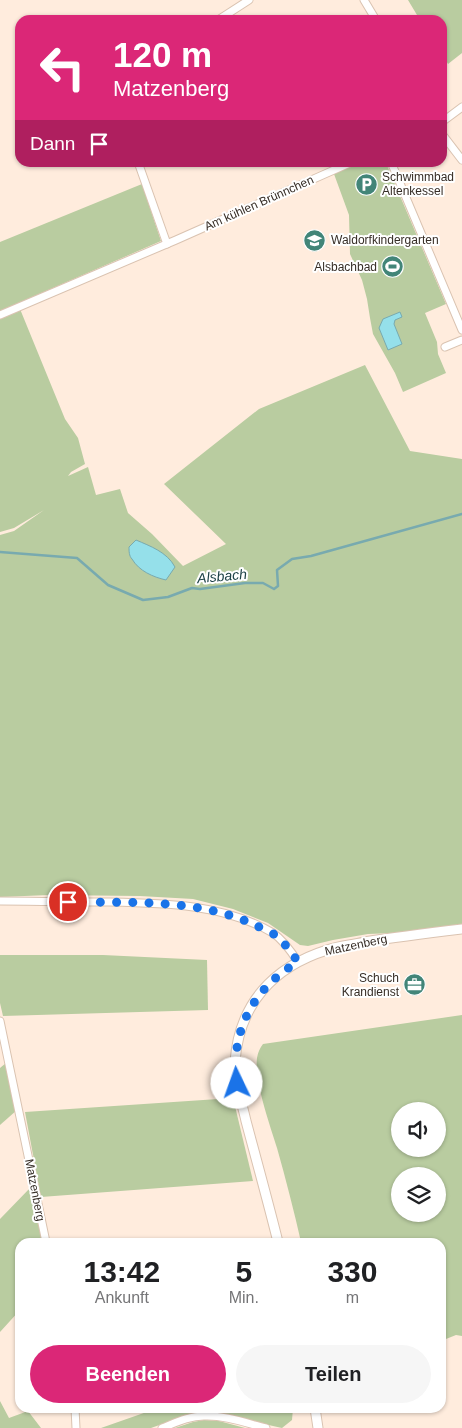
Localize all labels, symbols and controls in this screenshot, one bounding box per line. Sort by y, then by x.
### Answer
icon: left [30,35,95,100]
text: 120 m [113,35,212,74]
text: Matzenberg [113,76,229,101]
icon: arrive [85,130,113,158]
text: Dann [30,133,75,154]
place label: Schwimmbad Altenkessel [382,170,454,198]
parking icon: Schwimmbad Altenkessel [354,172,378,196]
street label: Am kühlen Brünnchen [202,173,316,233]
school or university icon: Waldorfkindergarten [303,228,327,252]
place label: Waldorfkindergarten [331,233,439,247]
sports icon: Alsbachbad [381,255,405,279]
place label: Alsbachbad [314,260,377,274]
water label: Alsbach [195,566,248,586]
pin [47,881,89,923]
icon: arrive [54,888,82,916]
street label: Matzenberg [324,932,388,958]
place label: Schuch Krandienst [342,971,400,999]
office icon: Schuch Krandienst [403,973,427,997]
position arrow [210,1056,262,1108]
map controls [391,1102,446,1222]
button: sound [391,1102,446,1157]
street label: Matzenberg [22,1158,48,1222]
button: layers [391,1167,446,1222]
text: 13:42 [83,1255,160,1288]
text: 5 [235,1255,252,1288]
text: 330 [327,1255,377,1288]
text: Ankunft [95,1289,149,1306]
text: Min. [229,1289,259,1306]
text: m [346,1289,359,1306]
button: Beenden [30,1345,226,1403]
button: Teilen [236,1345,431,1403]

